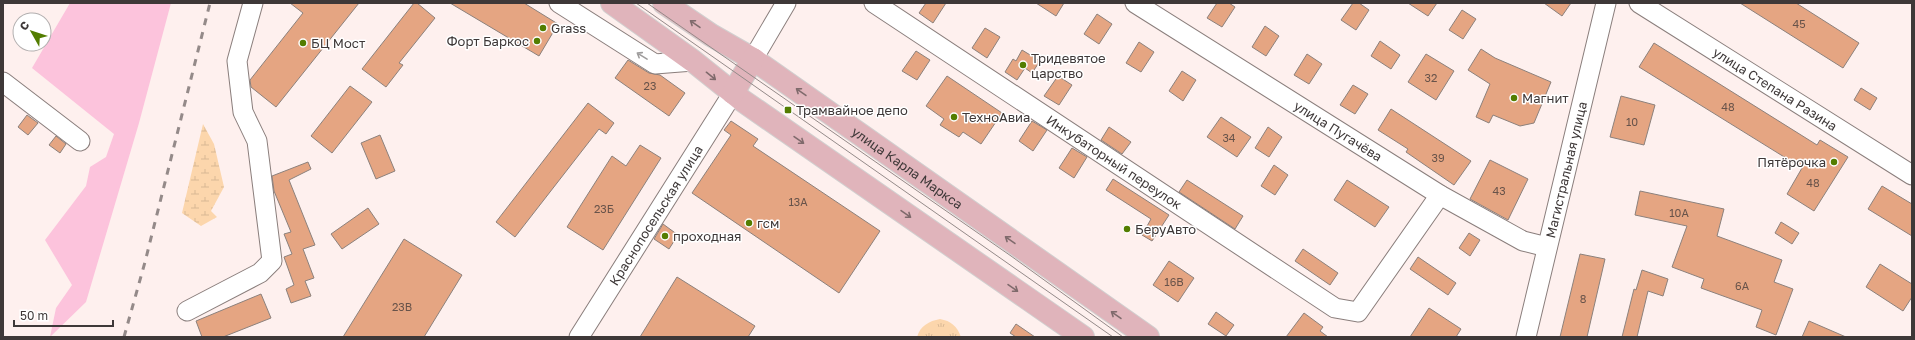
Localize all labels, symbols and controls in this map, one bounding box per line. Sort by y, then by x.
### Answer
north arrow [12,12,52,52]
house number: 45 [1792,17,1806,30]
text: С [16,18,31,33]
place label: Grass [551,20,586,36]
one-way arrow [690,20,701,28]
marker: Grass [538,23,548,33]
place label: Форт Баркос [446,33,529,49]
place label: БЦ Мост [311,35,366,51]
marker: Форт Баркос [532,36,542,46]
marker: БЦ Мост [298,38,308,48]
street label: улица Степана Разина [1710,44,1840,134]
place label: Тридевятое царство [1031,50,1106,81]
one-way arrow [636,51,648,59]
marker: Тридевятое царство [1018,60,1028,70]
one-way arrow [706,71,716,80]
house number: 32 [1425,71,1437,84]
house number: 23 [644,79,656,92]
one-way arrow [795,88,806,96]
place label: Магнит [1522,90,1569,106]
marker: Магнит [1509,93,1519,103]
street label: улица Пугачёва [1291,97,1385,165]
street label: Магистральная улица [1542,100,1590,240]
house number: 48 [1721,100,1735,113]
place label: Трамвайное депо [796,102,908,118]
marker: Трамвайное депо [783,105,793,115]
place label: ТехноАвиа [962,109,1030,125]
street label: Инкубаторный переулок [1043,111,1185,213]
marker: ТехноАвиа [949,112,959,122]
house number: 10 [1626,115,1638,128]
street label: улица Карла Маркса [849,123,966,212]
house number: 34 [1222,131,1236,144]
one-way arrow [793,136,804,144]
street label: Краснопосельская улица [606,142,706,288]
house number: 39 [1431,151,1445,164]
place label: Пятёрочка [1757,154,1826,170]
marker: Пятёрочка [1829,157,1839,167]
house number: 48 [1806,176,1820,189]
house number: 43 [1492,184,1506,197]
house number: 13А [788,195,808,208]
house number: 23Б [594,202,614,215]
house number: 10А [1669,206,1689,219]
one-way arrow [900,210,911,218]
place label: гсм [757,215,779,231]
marker: гсм [744,218,754,228]
place label: БеруАвто [1135,221,1196,237]
marker: БеруАвто [1122,224,1132,234]
place label: проходная [673,228,741,244]
marker: проходная [660,231,670,241]
one-way arrow [1005,236,1016,244]
house number: 16В [1164,275,1184,288]
house number: 6А [1735,279,1750,292]
one-way arrow [1007,284,1018,292]
house number: 8 [1580,292,1587,305]
house number: 23В [392,300,412,313]
scale bar [14,302,113,328]
text: 50 m [20,308,48,323]
one-way arrow [1111,311,1122,319]

